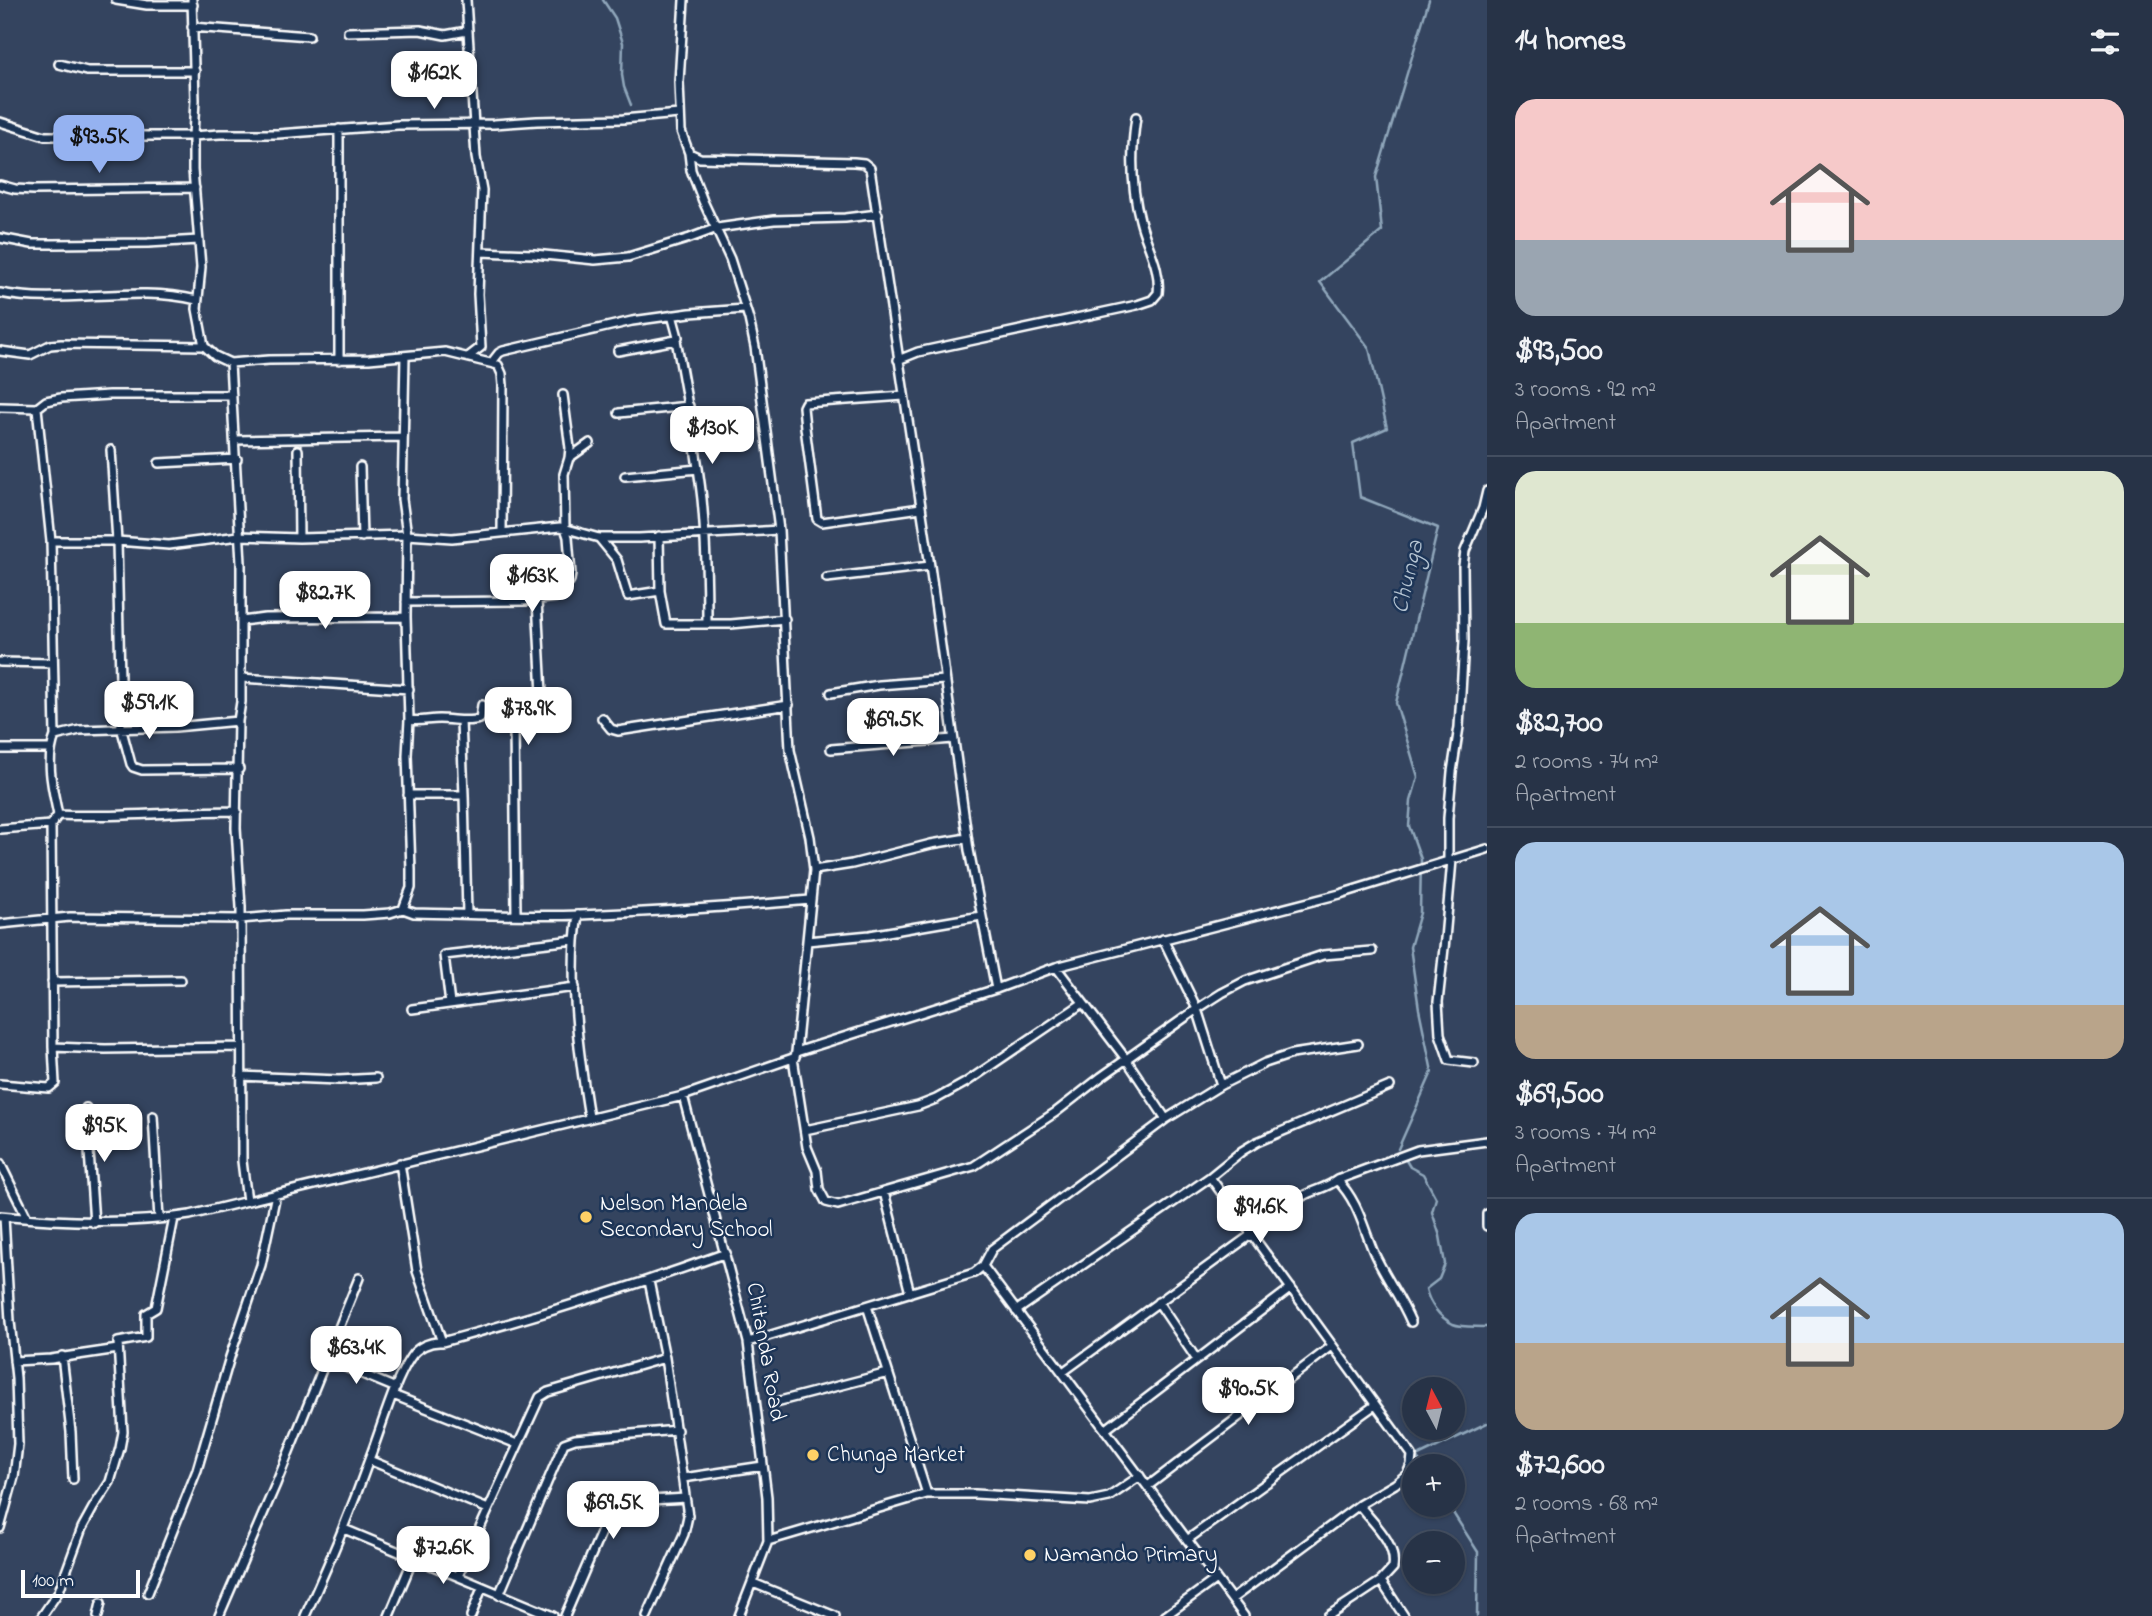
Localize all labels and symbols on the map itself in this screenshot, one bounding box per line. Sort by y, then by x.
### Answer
pin: $162K [385,52,483,111]
pin: $93.5K [42,116,156,175]
pin: $130K [663,406,761,466]
water label: Chunga [1384,536,1435,617]
pin: $163K [483,554,581,614]
pin: $82.7K [268,572,382,631]
pin: $59.1K [92,682,206,741]
pin: $78.9K [471,688,585,747]
pin: $69.5K [836,698,950,758]
pin: $95K [63,1104,145,1164]
pin: $91.6K [1203,1186,1317,1245]
place label: Nelson Mandela Secondary School [600,1188,773,1249]
marker: Nelson Mandela Secondary School [578,1209,594,1225]
street label: Chitanda Road [737,1280,793,1424]
pin: $63.4K [299,1326,413,1386]
pin: $90.5K [1191,1368,1305,1427]
north arrow [1402,1377,1465,1440]
place label: Chunga Market [827,1439,965,1473]
marker: Chunga Market [805,1447,821,1463]
pin: $69.5K [556,1482,670,1541]
pin: $72.6K [386,1526,500,1586]
place label: Namando Primary [1044,1539,1218,1574]
marker: Namando Primary [1022,1547,1038,1563]
scale bar [21,1567,140,1599]

